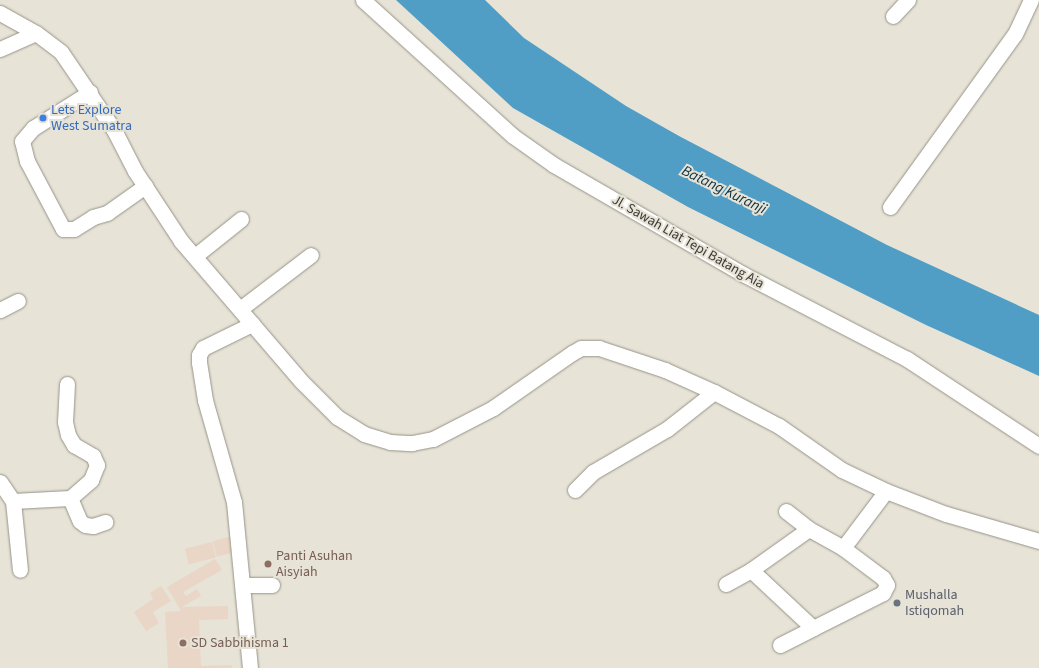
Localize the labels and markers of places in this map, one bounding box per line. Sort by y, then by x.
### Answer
place label: Lets Explore West Sumatra [51,102,132,134]
marker: Lets Explore West Sumatra [38,113,48,123]
place label: Panti Asuhan Aisyiah [276,548,353,580]
marker: Panti Asuhan Aisyiah [263,559,273,569]
place label: Mushalla Istiqomah [905,587,964,620]
marker: Mushalla Istiqomah [892,598,902,608]
place label: SD Sabbihisma 1 [191,635,289,651]
marker: SD Sabbihisma 1 [178,638,188,648]

